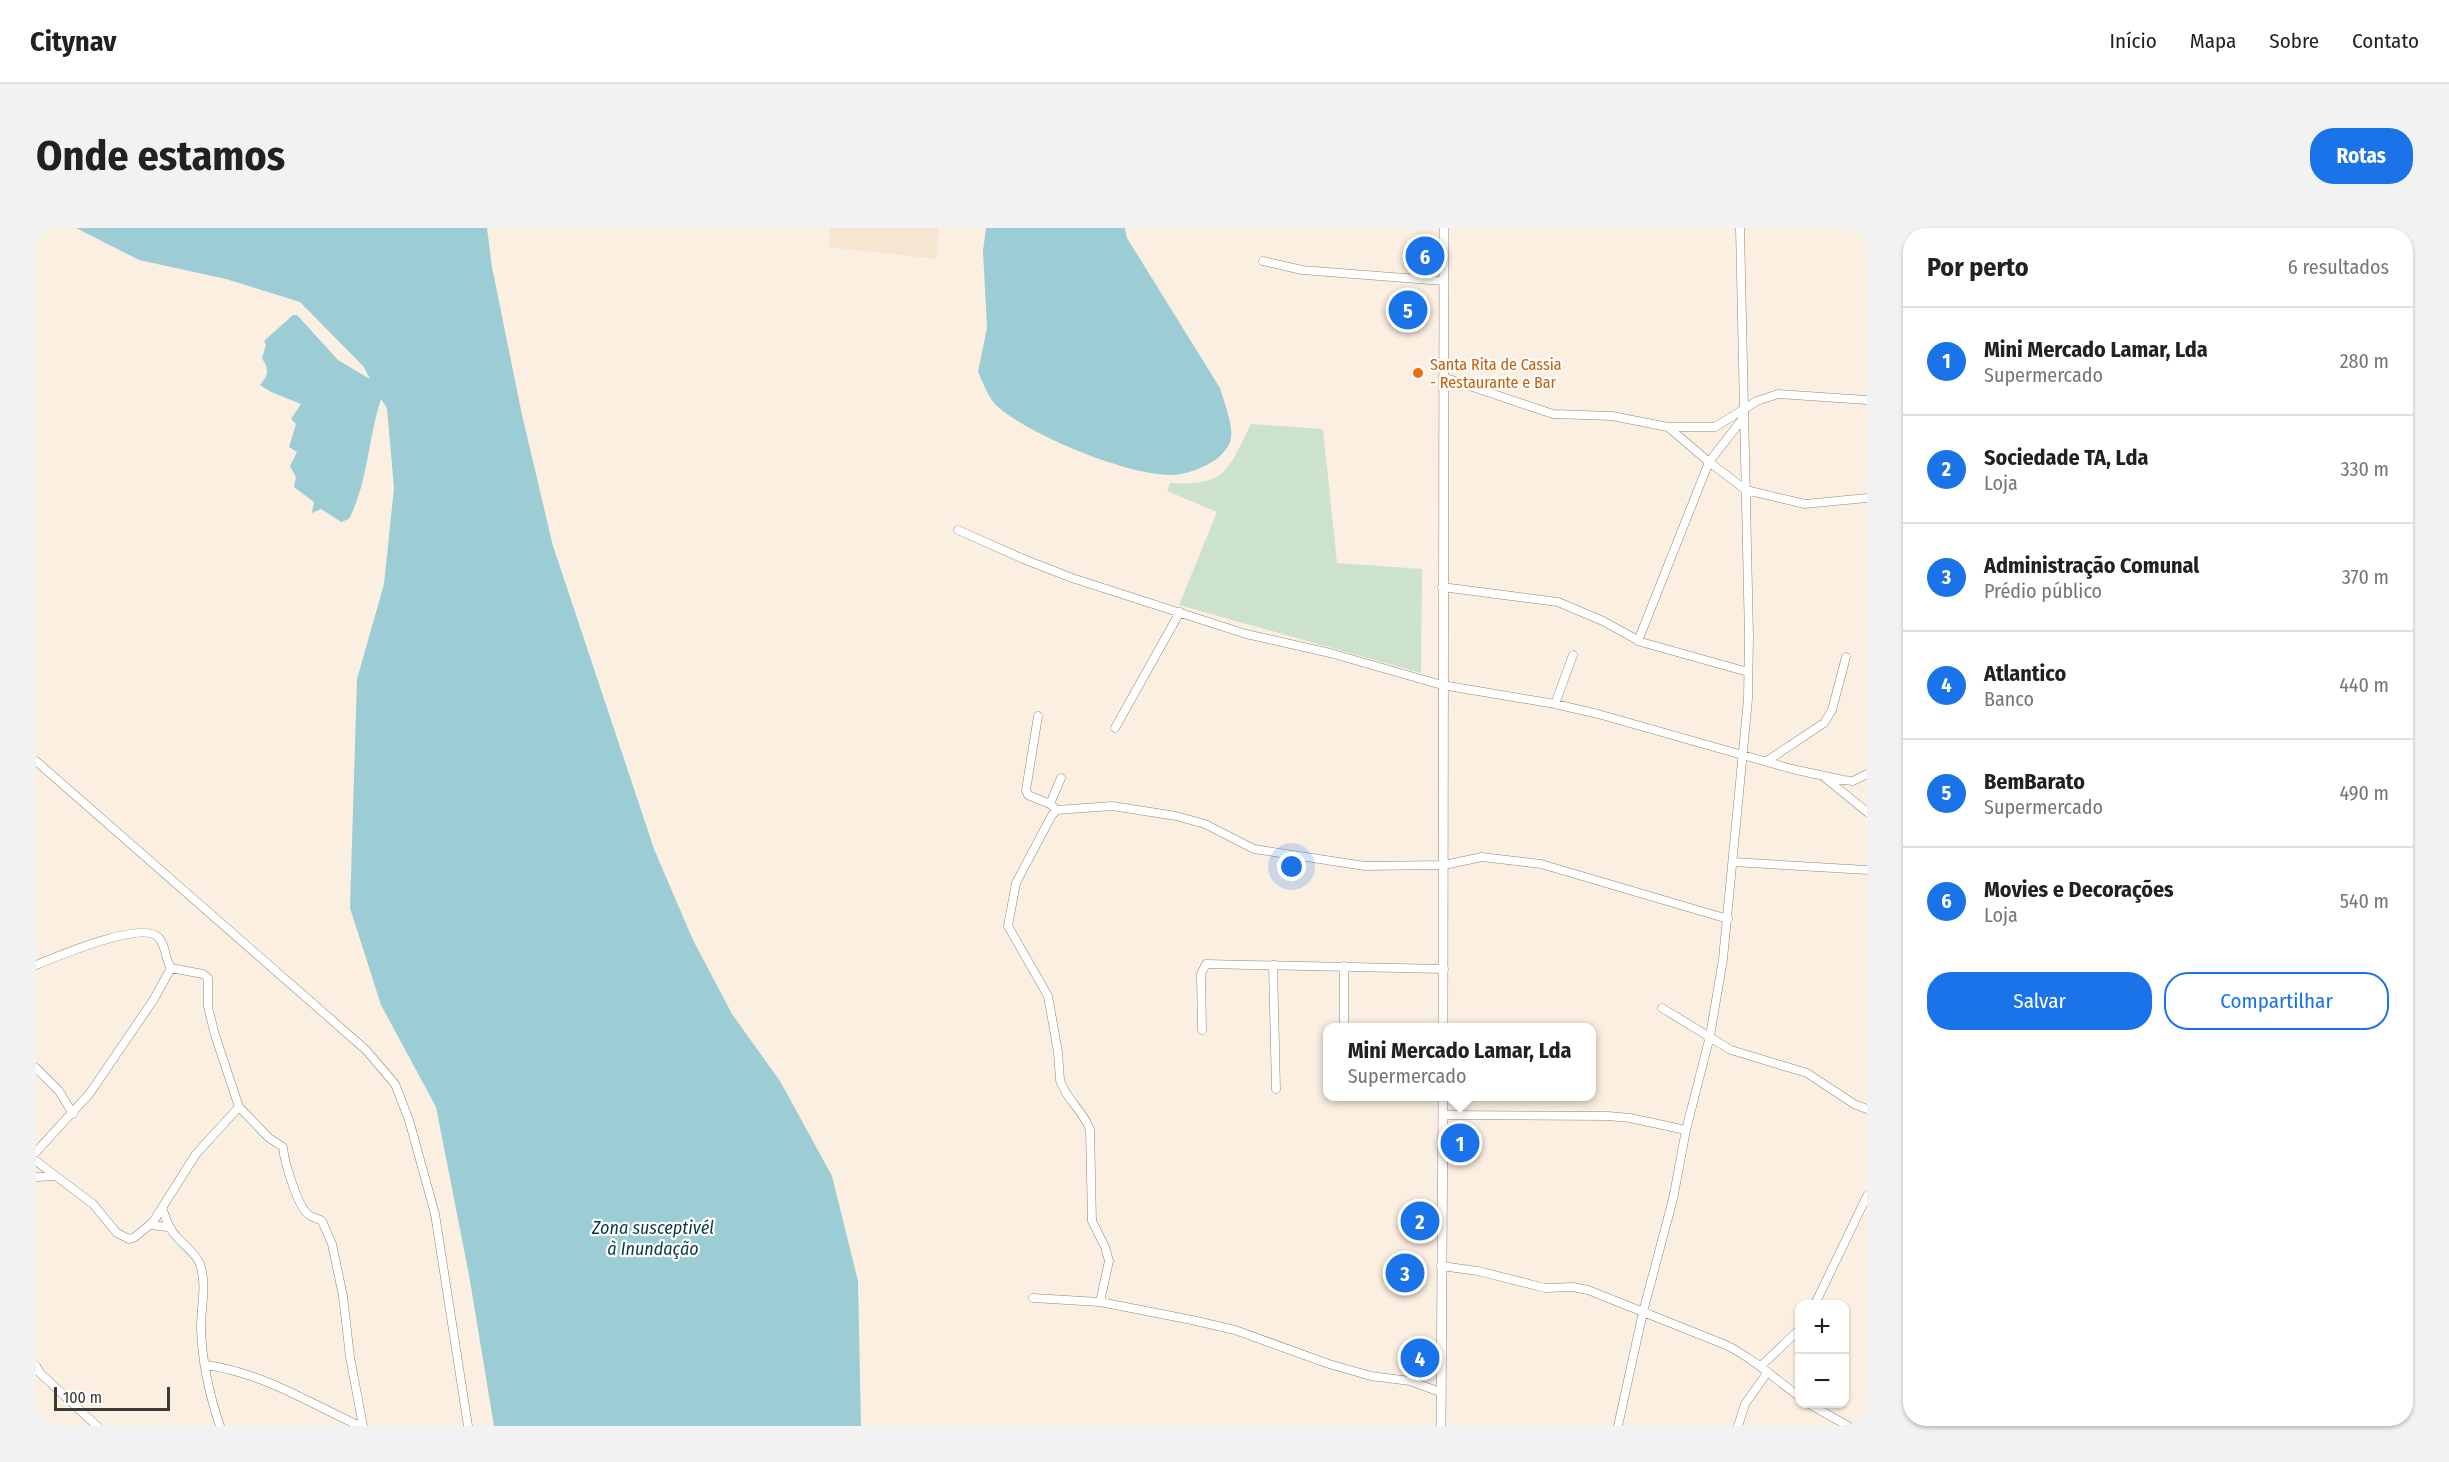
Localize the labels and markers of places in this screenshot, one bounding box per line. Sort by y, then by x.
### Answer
pin: 6 [1406,234,1444,279]
pin: 5 [1388,288,1428,332]
place label: Santa Rita de Cassia - Restaurante e Bar [1430,355,1562,392]
marker: Santa Rita de Cassia - Restaurante e Bar [1411,366,1425,380]
pin: 1 [1440,1120,1480,1166]
pin: 2 [1400,1198,1440,1244]
pin: 3 [1386,1250,1424,1296]
pin: 4 [1400,1336,1440,1380]

